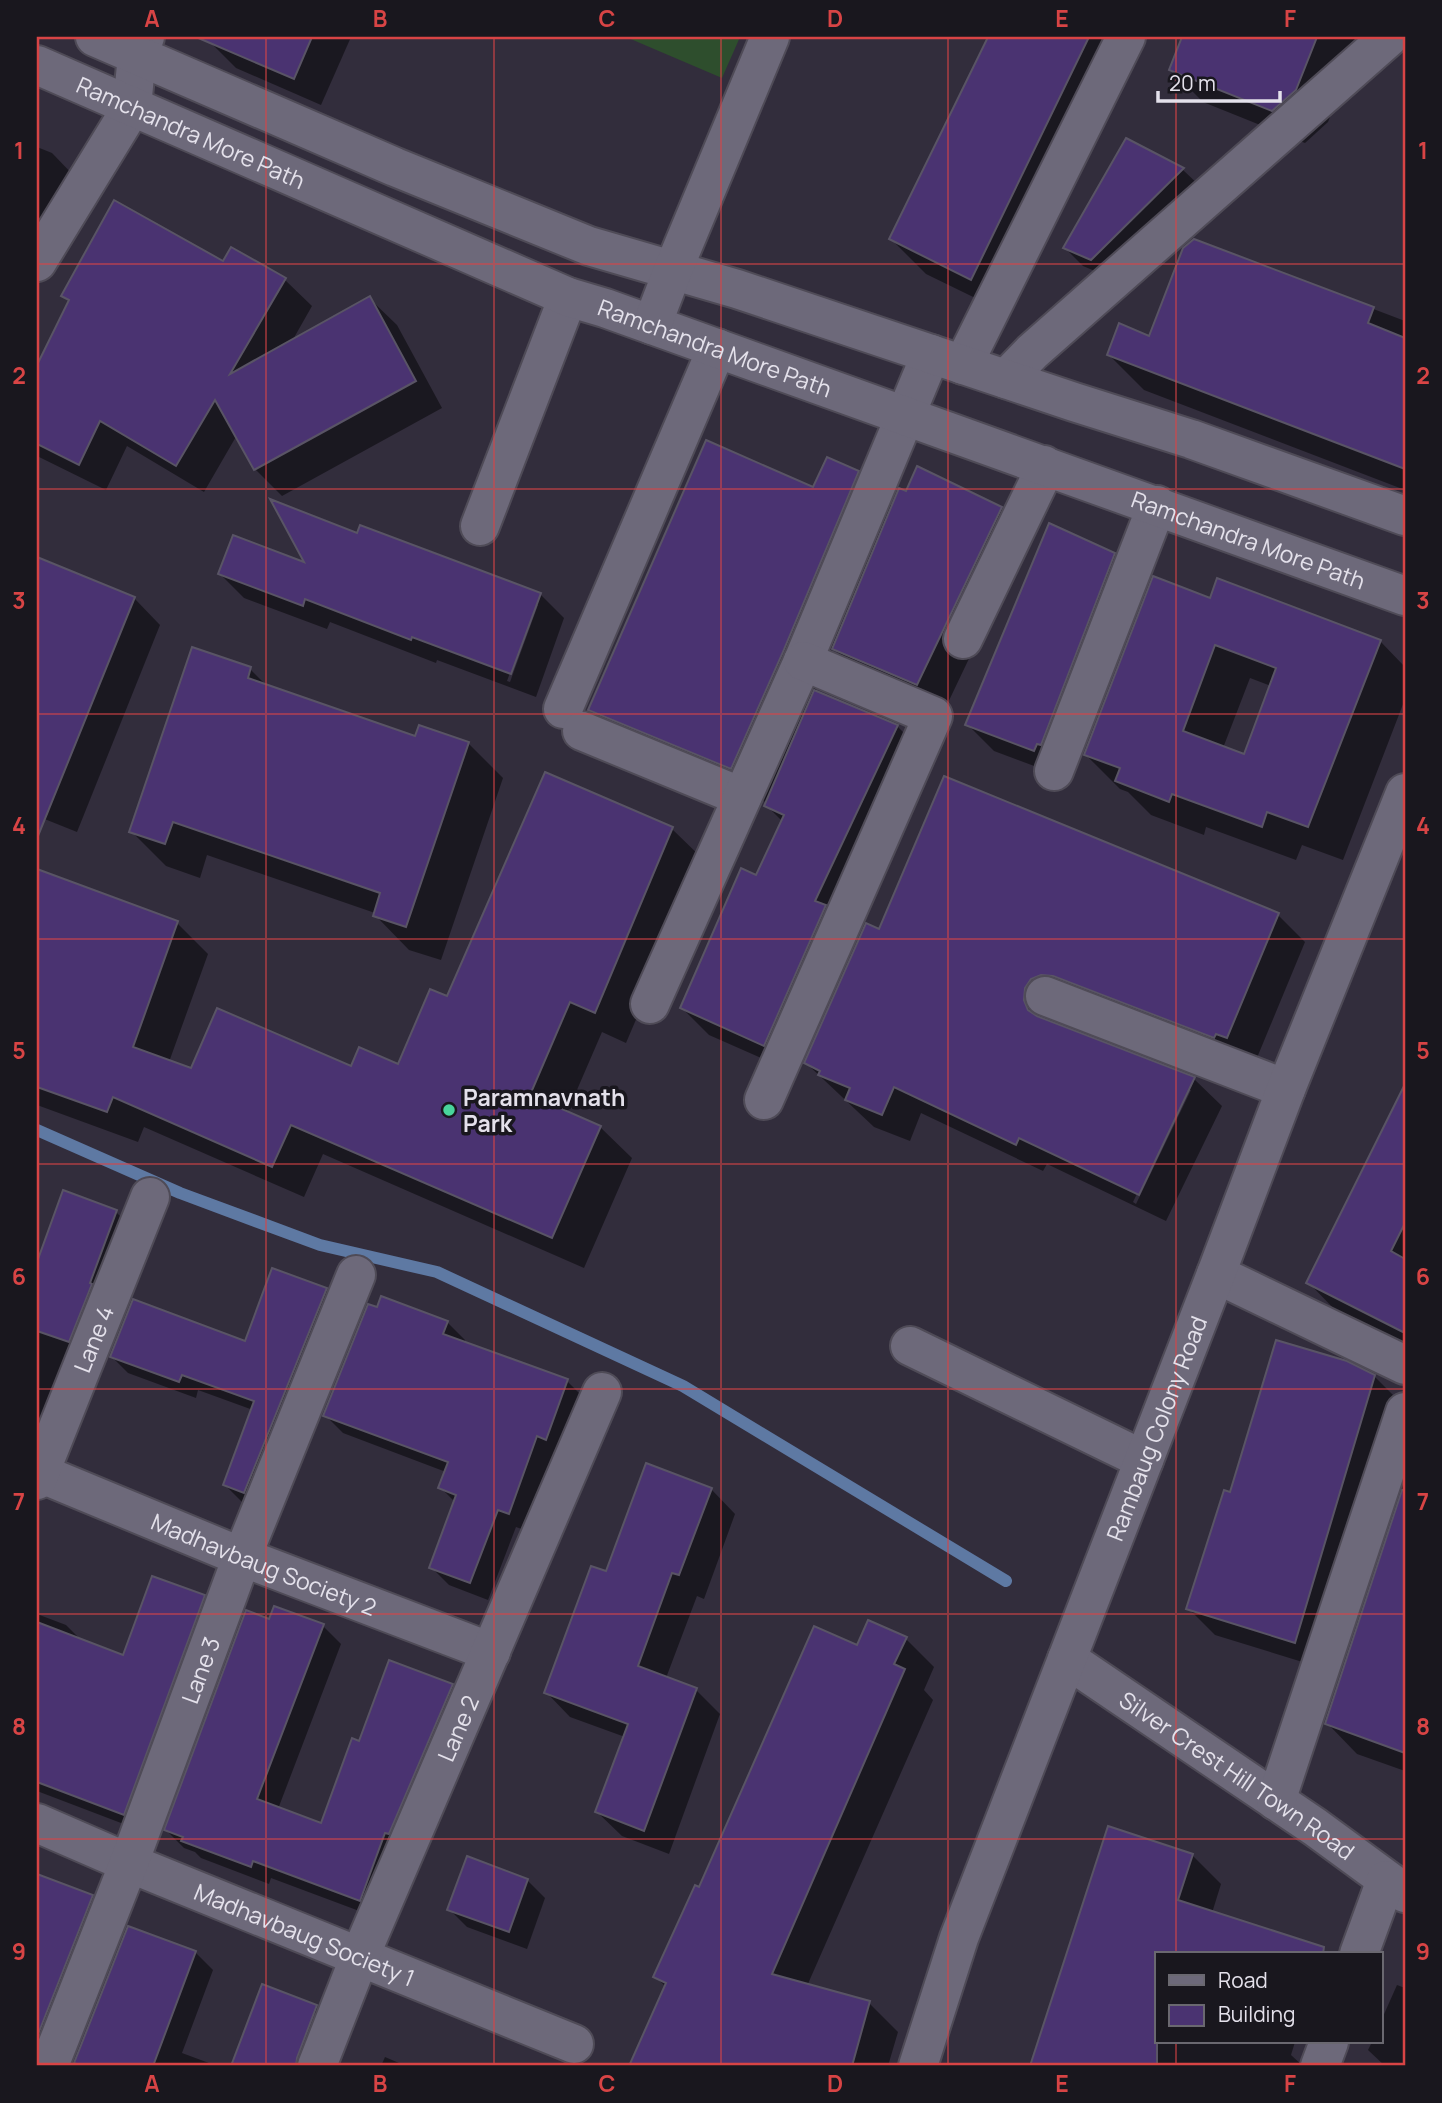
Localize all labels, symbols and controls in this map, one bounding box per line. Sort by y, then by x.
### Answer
text: A [144,2,160,34]
text: B [373,2,387,34]
text: C [599,2,616,34]
text: D [827,2,843,34]
text: E [1055,2,1069,34]
text: F [1284,2,1296,34]
scale bar [1158,60,1281,104]
street label: Ramchandra More Path [72,68,310,196]
text: 20 m [1169,69,1216,97]
text: 1 [14,134,24,166]
text: 1 [1418,134,1428,166]
street label: Ramchandra More Path [594,291,836,404]
text: 2 [12,359,26,391]
text: 2 [1416,359,1430,391]
street label: Ramchandra More Path [1127,483,1370,596]
text: 3 [12,584,26,616]
text: 3 [1416,584,1430,616]
text: 4 [12,809,26,841]
text: 4 [1416,809,1430,841]
text: 5 [12,1034,26,1066]
text: 5 [1416,1034,1430,1066]
place label: Paramnavnath Park [463,1081,625,1139]
marker: Paramnavnath Park [441,1102,457,1118]
text: 6 [12,1260,26,1292]
text: 6 [1416,1260,1430,1292]
street label: Lane 4 [66,1301,121,1377]
street label: Rambaug Colony Road [1098,1311,1214,1545]
text: 7 [13,1485,25,1517]
text: 7 [1417,1485,1429,1517]
street label: Madhavbaug Society 2 [147,1505,381,1623]
street label: Lane 3 [173,1632,227,1708]
street label: Silver Crest Hill Town Road [1113,1683,1361,1867]
street label: Lane 2 [429,1690,486,1766]
text: 8 [12,1710,26,1742]
text: 8 [1416,1710,1430,1742]
street label: Madhavbaug Society 1 [190,1875,420,1994]
text: 9 [12,1935,26,1967]
text: 9 [1416,1935,1430,1967]
legend [1155,1952,1382,2044]
text: Road [1218,1966,1268,1994]
text: Building [1218,2000,1295,2028]
text: A [144,2067,160,2099]
text: B [373,2067,387,2099]
text: C [599,2067,616,2099]
text: D [827,2067,843,2099]
text: E [1055,2067,1069,2099]
text: F [1284,2067,1296,2099]

